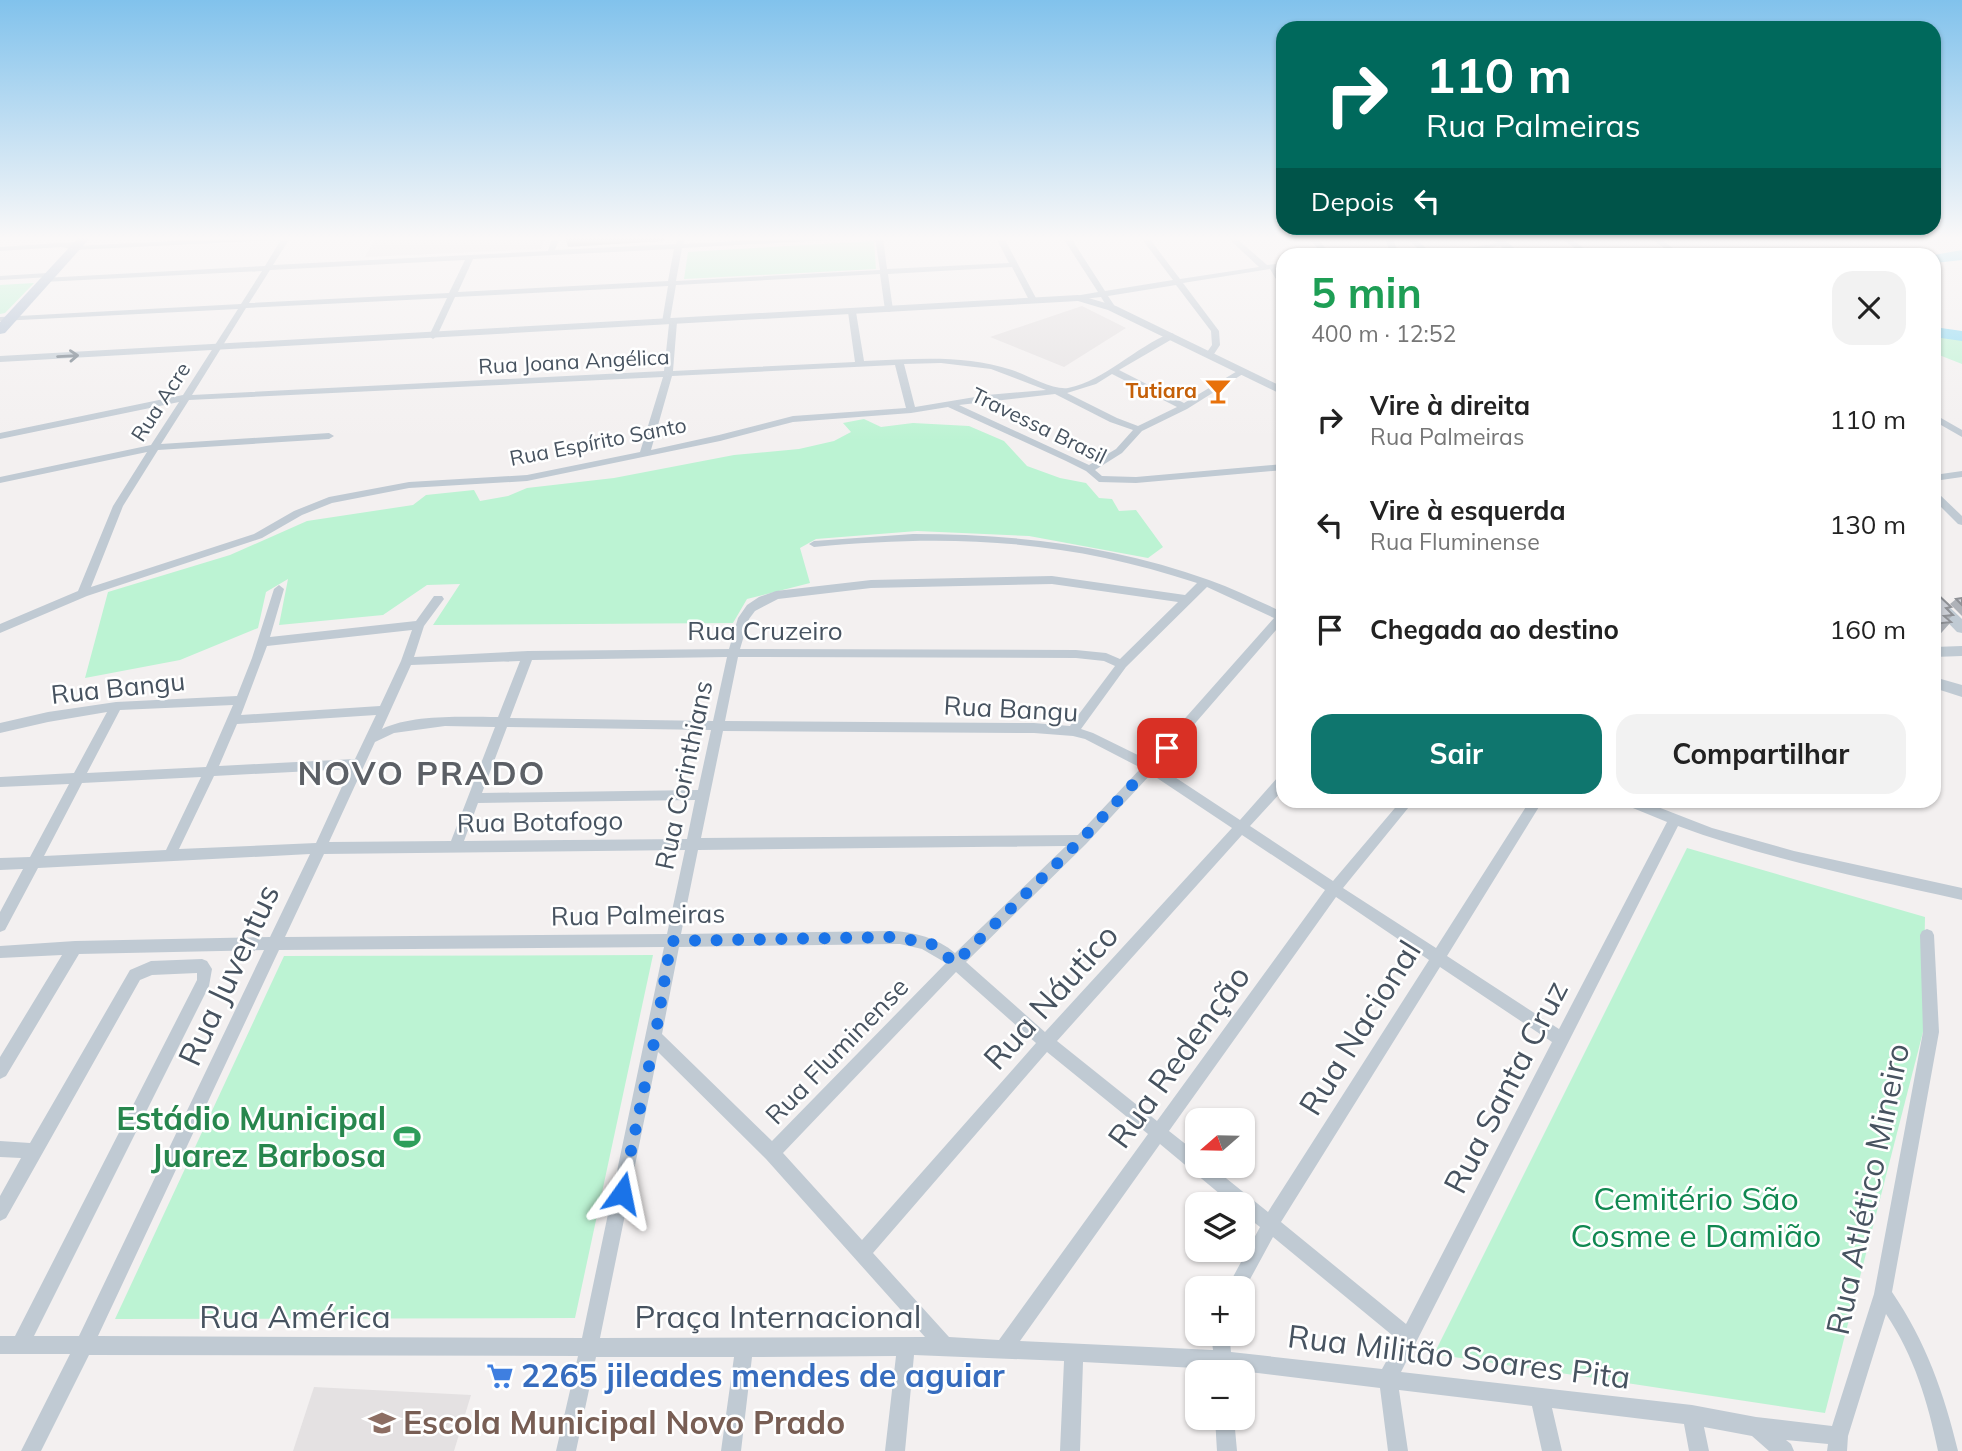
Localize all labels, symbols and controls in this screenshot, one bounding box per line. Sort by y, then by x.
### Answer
text: 110 m [1426,44,1572,105]
icon: right [1311,49,1402,140]
text: Rua Palmeiras [1426,105,1641,145]
icon: left [1408,182,1446,220]
text: Depois [1311,185,1394,218]
text: 5 min [1311,266,1422,319]
button: close [1832,271,1906,345]
text: 400 m · 12:52 [1311,319,1456,348]
street label: Rua Joana Angélica [478,343,670,379]
one-way arrow [56,349,79,362]
street label: Rua Acre [125,357,195,446]
bar icon: Tutiara [1203,376,1233,406]
place label: Tutiara [1125,377,1197,403]
street label: Travessa Brasil [968,381,1111,469]
text: Vire à direita [1370,389,1530,422]
icon: right [1311,401,1349,439]
text: 110 m [1830,403,1906,436]
street label: Rua Espírito Santo [507,411,688,471]
text: Rua Palmeiras [1370,422,1524,451]
text: Vire à esquerda [1370,494,1566,527]
icon: left [1311,506,1349,544]
text: 130 m [1830,508,1906,541]
text: Rua Fluminense [1370,527,1540,556]
icon: arrive [1311,611,1349,649]
text: Chegada ao destino [1370,613,1619,646]
text: 160 m [1830,613,1906,646]
street label: Rua Cruzeiro [687,614,843,647]
street label: Rua Bangu [49,664,187,711]
street label: Rua Corinthians [647,677,720,872]
street label: Rua Bangu [943,689,1079,728]
button: Sair [1311,714,1602,794]
button: Compartilhar [1616,714,1906,794]
pin [1137,718,1197,778]
icon: arrive [1148,729,1186,767]
district label: NOVO PRADO [297,752,547,793]
street label: Rua Botafogo [457,804,623,839]
street label: Rua Juventus [169,877,288,1072]
street label: Rua Palmeiras [550,896,725,933]
street label: Rua Náutico [974,915,1126,1077]
street label: Rua Nacional [1290,933,1429,1122]
street label: Rua Redenção [1099,957,1258,1156]
street label: Rua Fluminense [758,970,915,1131]
street label: Rua Santa Cruz [1434,973,1576,1200]
street label: Rua Atlético Mineiro [1817,1039,1917,1338]
place label: Estádio Municipal Juarez Barbosa [116,1098,386,1175]
north arrow [1185,1108,1255,1178]
map controls [1185,1108,1255,1430]
sports icon: Estádio Municipal Juarez Barbosa [392,1122,422,1152]
position arrow [585,1156,659,1230]
park label: Cemitério São Cosme e Damião [1571,1178,1821,1255]
button: layers [1185,1192,1255,1262]
button: + [1185,1276,1255,1346]
street label: Rua América [199,1296,391,1336]
street label: Praça Internacional [635,1296,921,1336]
street label: Rua Militão Soares Pita [1286,1315,1633,1397]
place label: 2265 jileades mendes de aguiar [521,1355,1005,1395]
button: − [1185,1360,1255,1430]
supermarket icon: 2265 jileades mendes de aguiar [485,1361,515,1391]
place label: Escola Municipal Novo Prado [403,1402,845,1442]
school or university icon: Escola Municipal Novo Prado [367,1408,397,1438]

